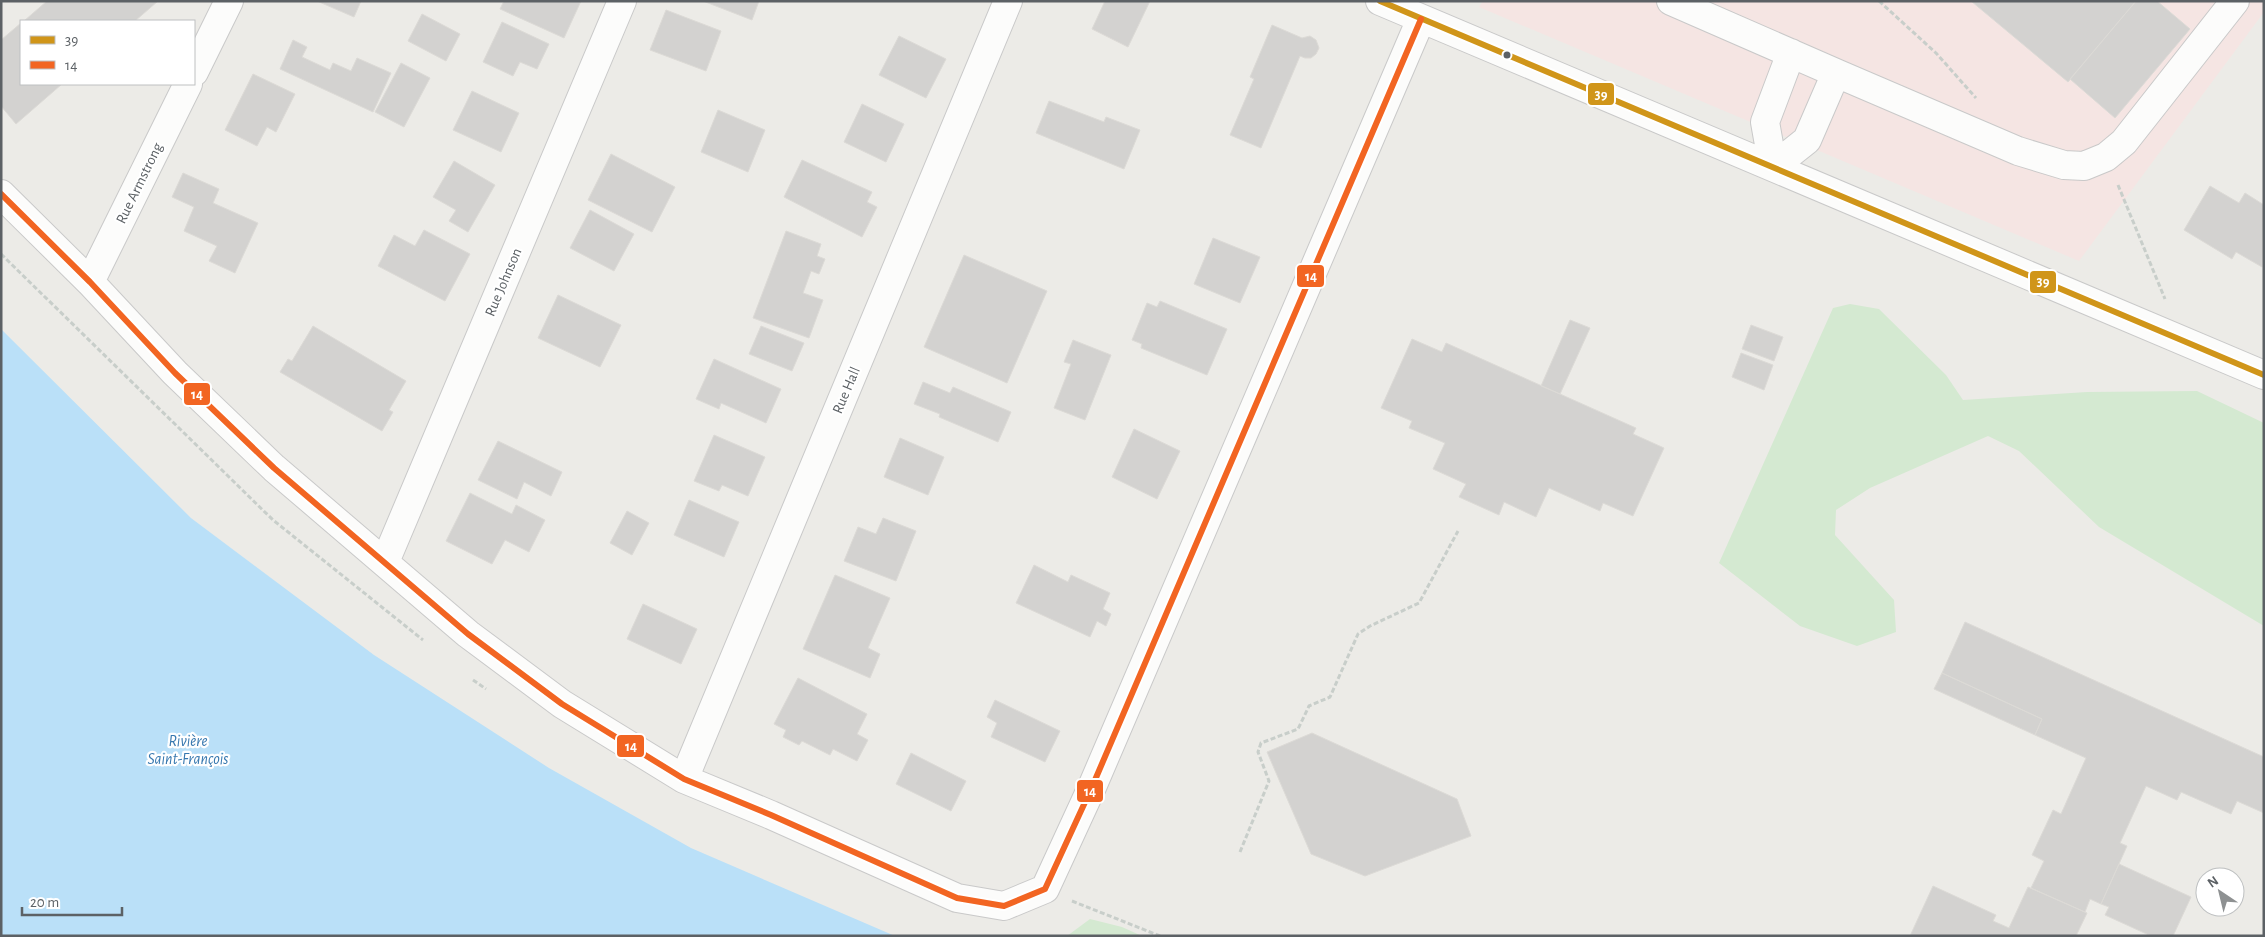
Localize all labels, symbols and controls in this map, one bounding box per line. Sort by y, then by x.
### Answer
legend [20,20,195,85]
text: 39 [65,33,78,48]
unlabelled marker [1502,50,1512,60]
text: 14 [65,58,77,73]
line badge: 39 [1587,82,1615,106]
text: 39 [1595,88,1608,102]
street label: Rue Armstrong [113,140,166,226]
street label: Rue Johnson [482,246,525,319]
line badge: 14 [1296,264,1325,288]
text: 14 [1305,270,1317,284]
line badge: 39 [2029,270,2057,294]
text: 39 [2037,275,2050,289]
street label: Rue Hall [830,365,863,416]
line badge: 14 [183,382,211,406]
text: 14 [191,388,203,402]
water label: Rivière Saint-François [148,733,228,767]
line badge: 14 [616,734,645,758]
text: 14 [625,740,637,754]
line badge: 14 [1076,779,1104,803]
text: 14 [1084,785,1096,799]
north arrow [2195,867,2245,917]
text: N [2205,874,2221,891]
scale bar [22,884,122,916]
text: 20 m [30,895,59,910]

